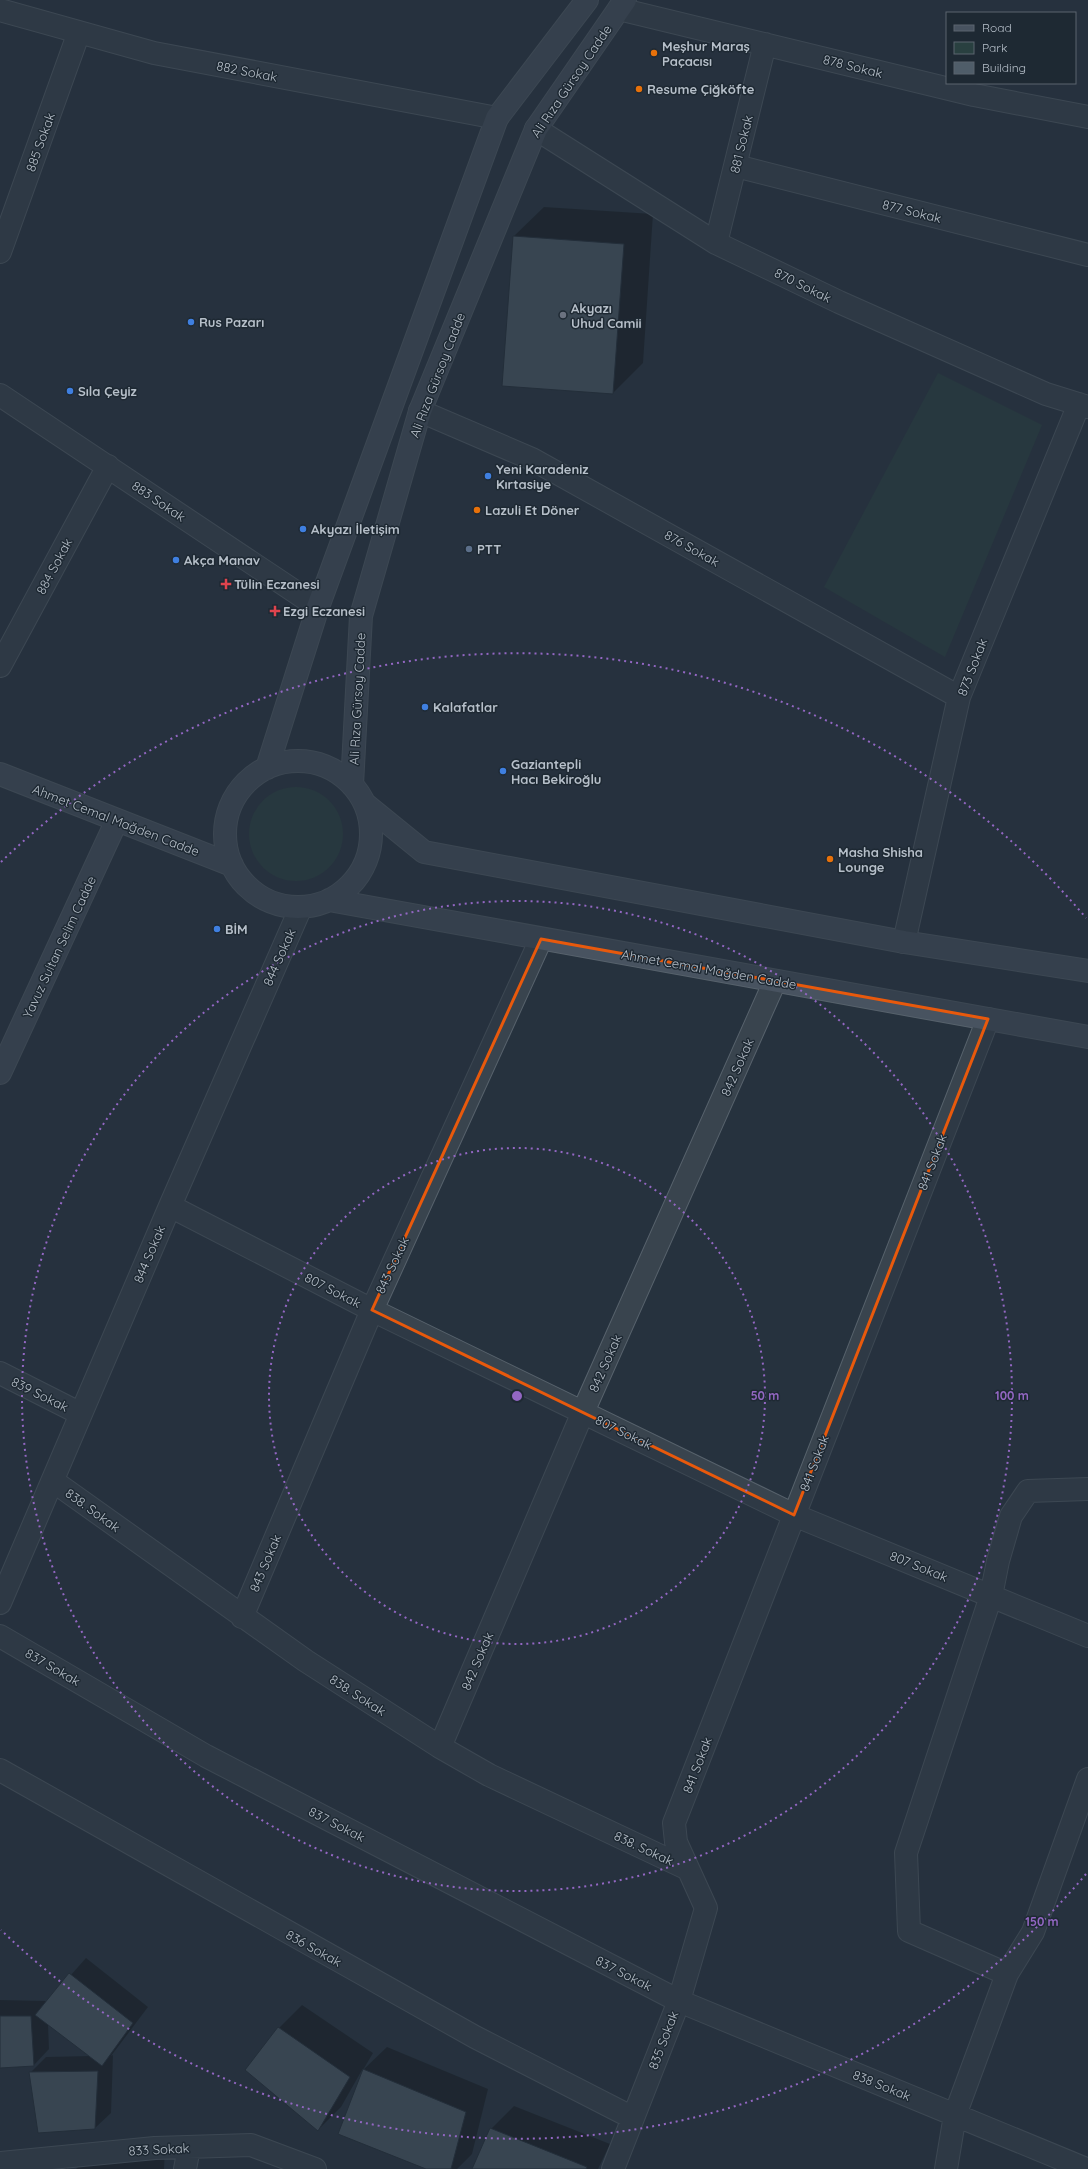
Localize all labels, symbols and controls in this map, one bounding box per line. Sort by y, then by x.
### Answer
legend [946,12,1076,84]
text: Road [982,20,1012,35]
street label: Ali Rıza Gürsoy Cadde [527,22,615,140]
place label: Meşhur Maraş Paçacısı [662,38,750,69]
text: Park [982,40,1007,55]
marker: Meşhur Maraş Paçacısı [649,48,659,58]
street label: 878 Sokak [822,51,884,81]
street label: 882 Sokak [215,57,279,85]
text: Building [982,60,1026,75]
place label: Resume Çiğköfte [647,81,755,97]
marker: Resume Çiğköfte [634,84,644,94]
street label: 885 Sokak [22,110,58,174]
street label: 881 Sokak [726,113,756,175]
street label: 877 Sokak [881,196,943,226]
street label: 870 Sokak [772,264,834,306]
place label: Akyazı Uhud Camii [571,300,642,331]
street label: Ali Rıza Gürsoy Cadde [406,310,468,440]
marker: Akyazı Uhud Camii [558,310,568,320]
place label: Rus Pazarı [199,314,264,330]
marker: Rus Pazarı [186,317,196,327]
place label: Sıla Çeyiz [78,383,137,399]
marker: Sıla Çeyiz [65,386,75,396]
place label: Yeni Karadeniz Kırtasiye [496,461,589,492]
marker: Yeni Karadeniz Kırtasiye [483,471,493,481]
street label: 883 Sokak [129,477,189,525]
place label: Lazuli Et Döner [485,502,580,518]
marker: Lazuli Et Döner [472,505,482,515]
place label: Akyazı İletişim [311,521,400,537]
marker: Akyazı İletişim [298,524,308,534]
street label: 876 Sokak [662,526,722,570]
street label: 884 Sokak [33,535,75,597]
place label: PTT [477,541,502,557]
marker: PTT [464,544,474,554]
place label: Akça Manav [184,552,260,568]
marker: Akça Manav [171,555,181,565]
place label: Tülin Eczanesi [234,576,320,592]
marker: Tülin Eczanesi [221,579,231,589]
place label: Ezgi Eczanesi [283,603,365,619]
marker: Ezgi Eczanesi [270,606,280,616]
street label: Ali Rıza Gürsoy Cadde [346,632,368,766]
street label: 873 Sokak [954,636,990,698]
place label: Kalafatlar [433,699,498,715]
marker: Kalafatlar [420,702,430,712]
place label: Gaziantepli Hacı Bekiroğlu [511,756,601,787]
marker: Gaziantepli Hacı Bekiroğlu [498,766,508,776]
street label: Ahmet Cemal Mağden Cadde [30,781,202,859]
place label: Masha Shisha Lounge [838,844,923,875]
marker: Masha Shisha Lounge [825,854,835,864]
street label: Yavuz Sultan Selim Cadde [19,873,99,1021]
place label: BİM [225,921,248,937]
marker: BİM [212,924,222,934]
street label: 844 Sokak [259,926,299,988]
street label: Ahmet Cemal Mağden Cadde [620,946,798,992]
street label: 842 Sokak [717,1036,757,1098]
street label: 841 Sokak [914,1132,950,1192]
street label: 844 Sokak [130,1223,168,1285]
street label: 843 Sokak [372,1234,412,1296]
street label: 807 Sokak [302,1269,364,1311]
street label: 842 Sokak [585,1332,625,1394]
street label: 839 Sokak [9,1373,71,1415]
text: 50 m [751,1388,779,1403]
text: 100 m [995,1388,1029,1403]
centre of rings [510,1389,524,1403]
street label: 807 Sokak [593,1411,655,1453]
street label: 841 Sokak [796,1433,832,1493]
street label: 838. Sokak [63,1485,123,1535]
street label: 843 Sokak [246,1532,284,1594]
street label: 807 Sokak [888,1547,950,1585]
street label: 842 Sokak [458,1630,496,1692]
street label: 837 Sokak [23,1645,83,1689]
street label: 838. Sokak [327,1671,389,1719]
street label: 841 Sokak [679,1735,715,1795]
street label: 837 Sokak [306,1803,368,1845]
street label: 838. Sokak [612,1827,676,1869]
text: 150 m [1025,1914,1059,1929]
street label: 836 Sokak [283,1926,345,1970]
street label: 837 Sokak [593,1952,655,1994]
street label: 835 Sokak [645,2008,681,2072]
street label: 838 Sokak [851,2066,913,2104]
street label: 833 Sokak [128,2139,190,2159]

